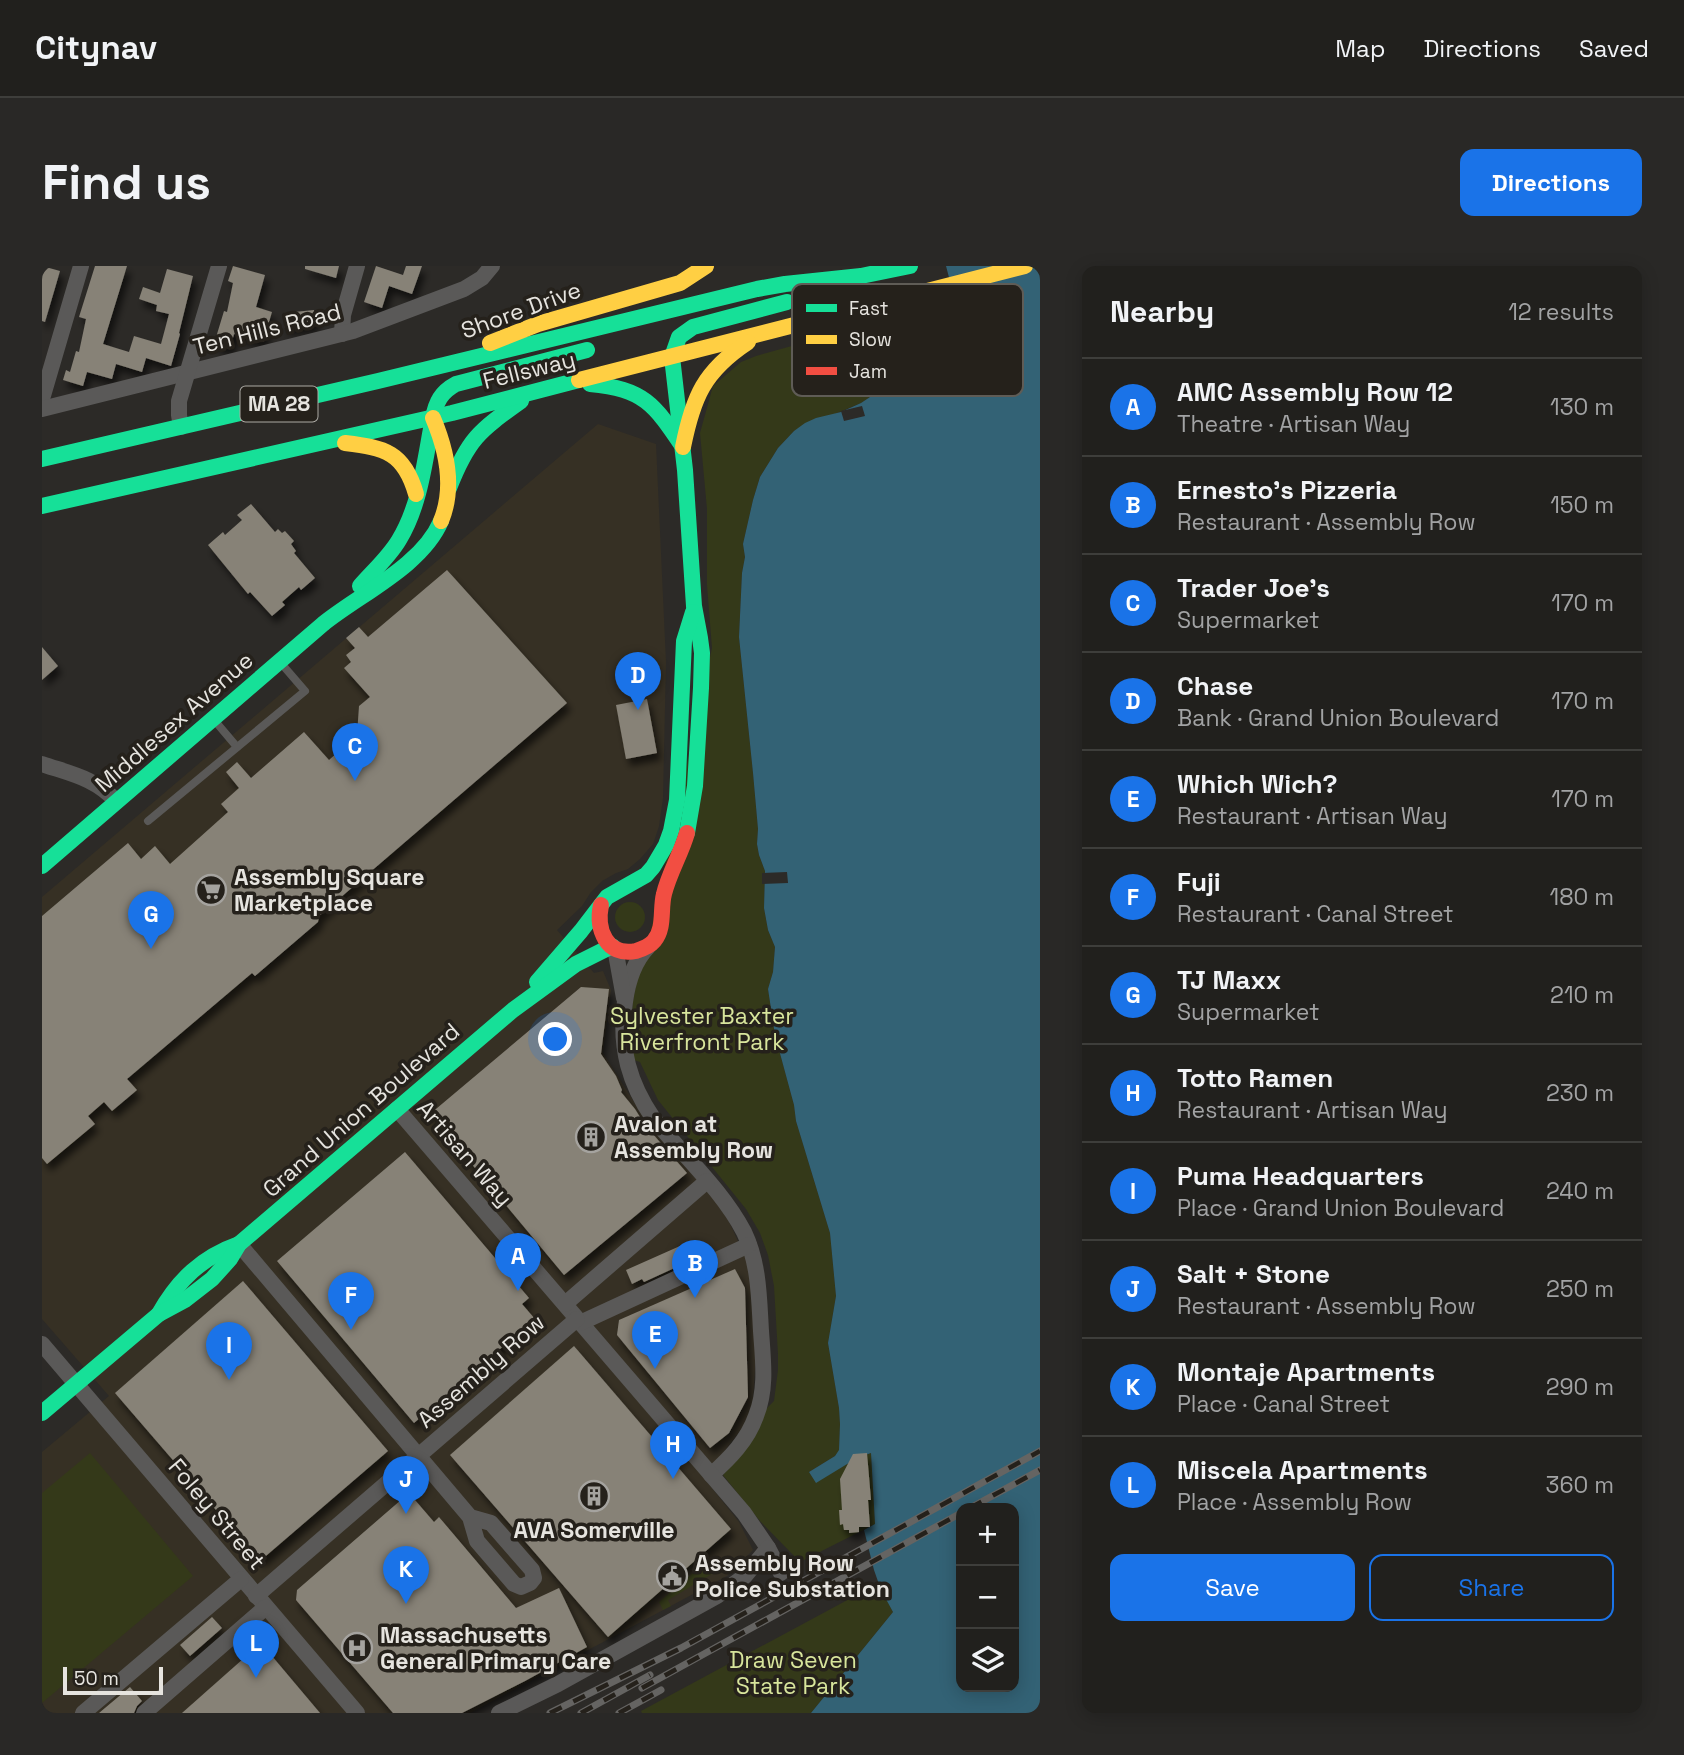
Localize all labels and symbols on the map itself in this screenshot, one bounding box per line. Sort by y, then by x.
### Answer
street label: Shore Drive [457,274,585,346]
legend [792,284,1023,396]
street label: Ten Hills Road [190,296,344,362]
text: Fast [849,296,889,321]
text: Slow [849,327,892,352]
street label: Fellsway [480,344,578,396]
text: Jam [849,359,887,384]
road number: MA 28 [240,386,318,422]
street label: Middlesex Avenue [89,645,259,799]
pin: D [615,652,661,710]
pin: C [332,723,378,781]
place label: Assembly Square Marketplace [234,862,424,918]
supermarket icon: Assembly Square Marketplace [194,873,228,907]
pin: G [128,891,174,949]
park label: Sylvester Baxter Riverfront Park [610,1001,794,1057]
street label: Grand Union Boulevard [256,1016,466,1204]
your location [538,1022,572,1056]
street label: Artisan Way [411,1094,519,1212]
place label: Avalon at Assembly Row [614,1109,773,1165]
building icon: Avalon at Assembly Row [574,1120,608,1154]
pin: A [495,1233,541,1291]
pin: B [672,1240,718,1298]
pin: F [328,1272,374,1330]
street label: Assembly Row [411,1307,551,1435]
pin: E [632,1311,678,1369]
pin: I [206,1322,252,1380]
pin: H [650,1421,696,1479]
street label: Foley Street [162,1452,272,1576]
pin: J [383,1456,429,1514]
building icon: AVA Somerville [577,1479,611,1513]
place label: AVA Somerville [513,1515,675,1545]
pin: K [383,1546,429,1604]
place label: Assembly Row Police Substation [695,1548,890,1604]
public building icon: Assembly Row Police Substation [655,1559,689,1593]
pin: L [233,1620,279,1678]
place label: Massachusetts General Primary Care [380,1620,611,1676]
hospital icon: Massachusetts General Primary Care [340,1631,374,1665]
park label: Draw Seven State Park [729,1645,857,1701]
scale bar [63,1664,163,1696]

